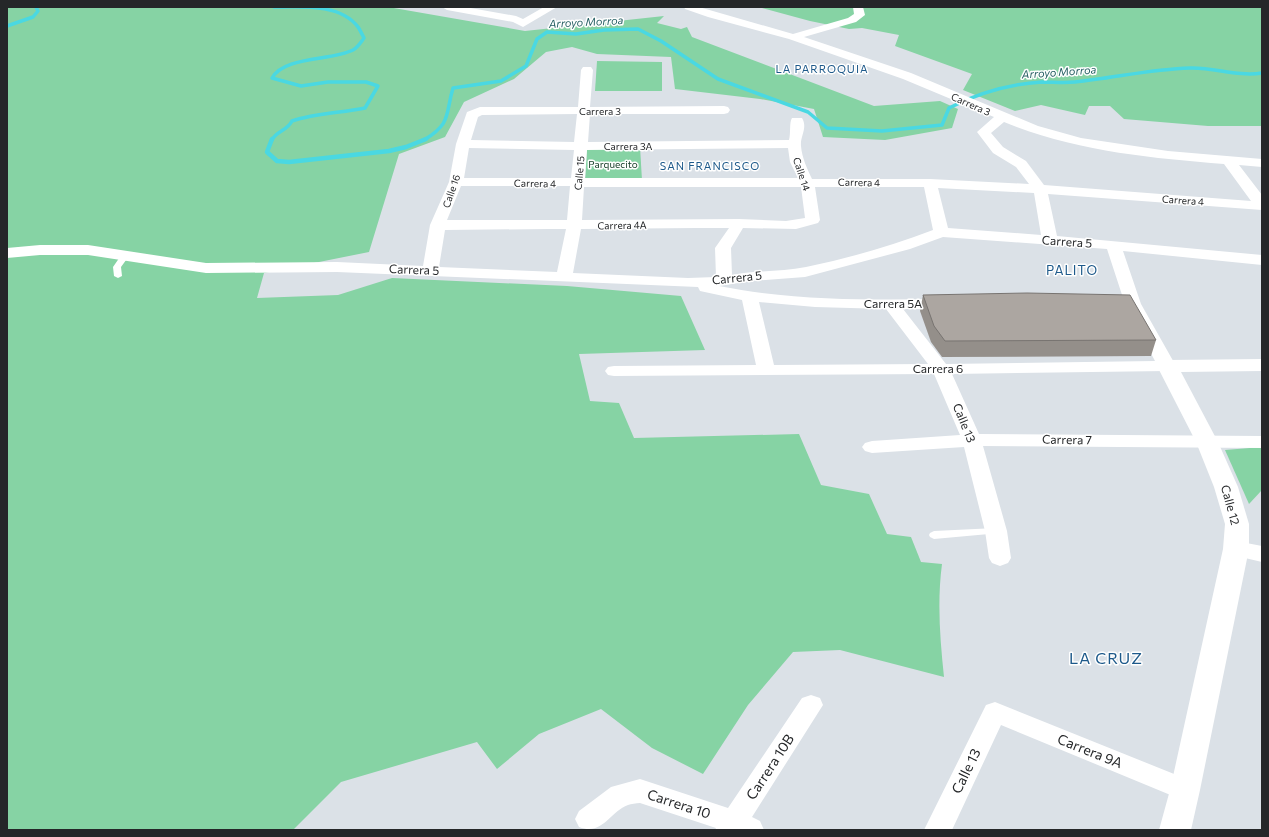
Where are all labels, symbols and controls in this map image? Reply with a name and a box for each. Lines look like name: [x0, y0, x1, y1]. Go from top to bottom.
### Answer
water label: Arroyo Morroa: [547, 13, 624, 30]
district label: LA PARROQUIA: [775, 62, 869, 75]
water label: Arroyo Morroa: [1020, 62, 1097, 81]
street label: Carrera 3: [949, 90, 993, 118]
street label: Carrera 3: [579, 105, 621, 117]
street label: Carrera 3A: [604, 140, 652, 152]
street label: Calle 15: [572, 155, 586, 191]
street label: Calle 14: [791, 156, 813, 192]
park label: Parquecito: [588, 158, 638, 170]
district label: SAN FRANCISCO: [660, 159, 760, 172]
street label: Calle 16: [440, 173, 462, 209]
street label: Carrera 4: [838, 176, 880, 188]
street label: Carrera 4: [514, 177, 556, 189]
street label: Carrera 4: [1162, 193, 1204, 207]
street label: Carrera 4A: [597, 219, 647, 231]
street label: Carrera 5: [1041, 232, 1093, 250]
street label: Carrera 5: [389, 261, 440, 277]
district label: PALITO: [1046, 262, 1098, 278]
street label: Carrera 5: [711, 267, 763, 287]
street label: Carrera 5A: [864, 296, 922, 310]
street label: Carrera 6: [913, 361, 963, 375]
street label: Calle 13: [951, 401, 979, 444]
street label: Carrera 7: [1042, 432, 1092, 446]
street label: Calle 12: [1219, 483, 1243, 527]
district label: LA CRUZ: [1069, 648, 1143, 667]
street label: Carrera 9A: [1055, 730, 1125, 771]
street label: Carrera 10B: [742, 731, 797, 803]
street label: Calle 13: [947, 745, 984, 796]
street label: Carrera 10: [645, 785, 713, 822]

